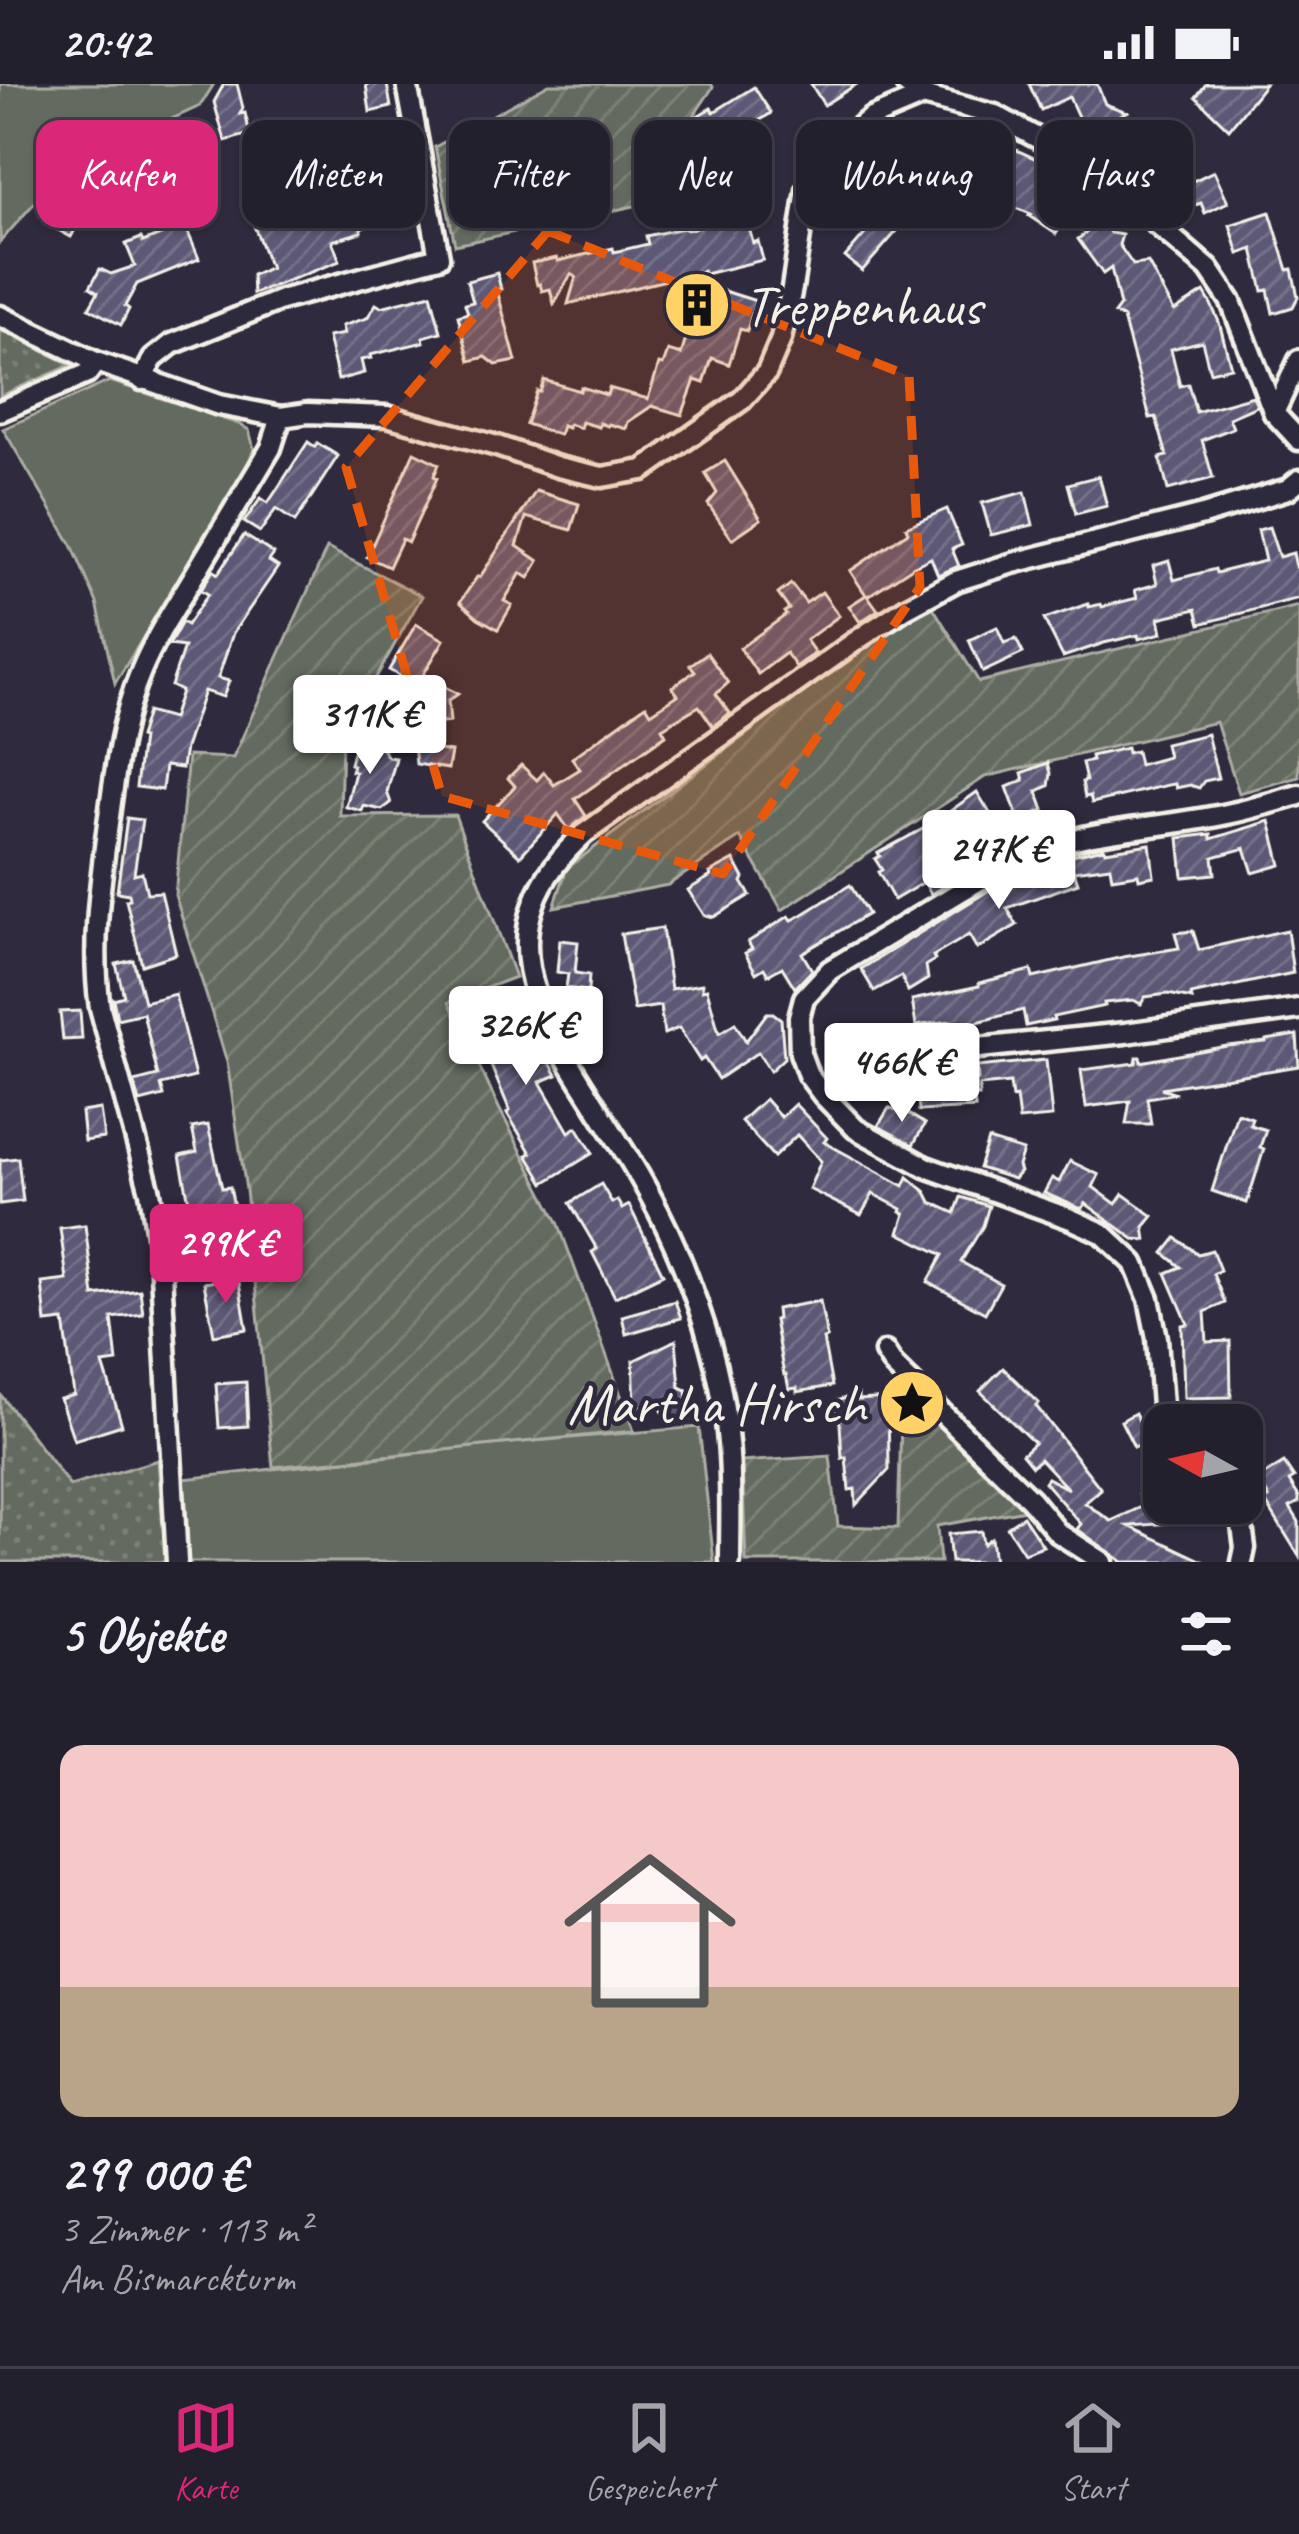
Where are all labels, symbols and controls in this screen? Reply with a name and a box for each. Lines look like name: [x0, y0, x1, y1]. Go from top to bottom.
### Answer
text: 20:42: [60, 14, 150, 71]
chip: Kaufen: [36, 120, 218, 228]
chip: Mieten: [242, 120, 425, 228]
chip: Filter: [449, 120, 610, 228]
chip: Neu: [634, 120, 772, 228]
chip: Wohnung: [796, 120, 1013, 228]
chip: Haus: [1037, 120, 1193, 228]
building icon: Treppenhaus: [662, 270, 732, 340]
place label: Treppenhaus: [744, 270, 986, 342]
pin: 311K €: [272, 675, 468, 777]
text: 311K €: [320, 689, 420, 738]
pin: 247K €: [901, 810, 1097, 912]
text: 247K €: [949, 824, 1049, 873]
pin: 326K €: [428, 986, 624, 1088]
text: 326K €: [476, 1000, 576, 1049]
pin: 466K €: [804, 1023, 1000, 1125]
text: 466K €: [851, 1037, 953, 1086]
pin: 299K €: [128, 1204, 324, 1306]
text: 299K €: [177, 1218, 275, 1267]
place label: Martha Hirsch: [568, 1368, 869, 1440]
place icon: Martha Hirsch: [877, 1368, 947, 1438]
north arrow: [1143, 1404, 1263, 1524]
map controls: [1143, 1404, 1263, 1524]
icon: filters: [1173, 1601, 1239, 1667]
text: 5 Objekte: [60, 1602, 224, 1666]
icon: home: [542, 1823, 758, 2039]
text: 299 000 €: [60, 2141, 244, 2205]
text: 3 Zimmer · 113 m²: [60, 2205, 310, 2254]
text: Am Bismarckturm: [60, 2254, 295, 2303]
tab: Karte: [173, 2395, 239, 2509]
tab: Gespeichert: [585, 2395, 714, 2509]
tab: Start: [1060, 2395, 1126, 2509]

